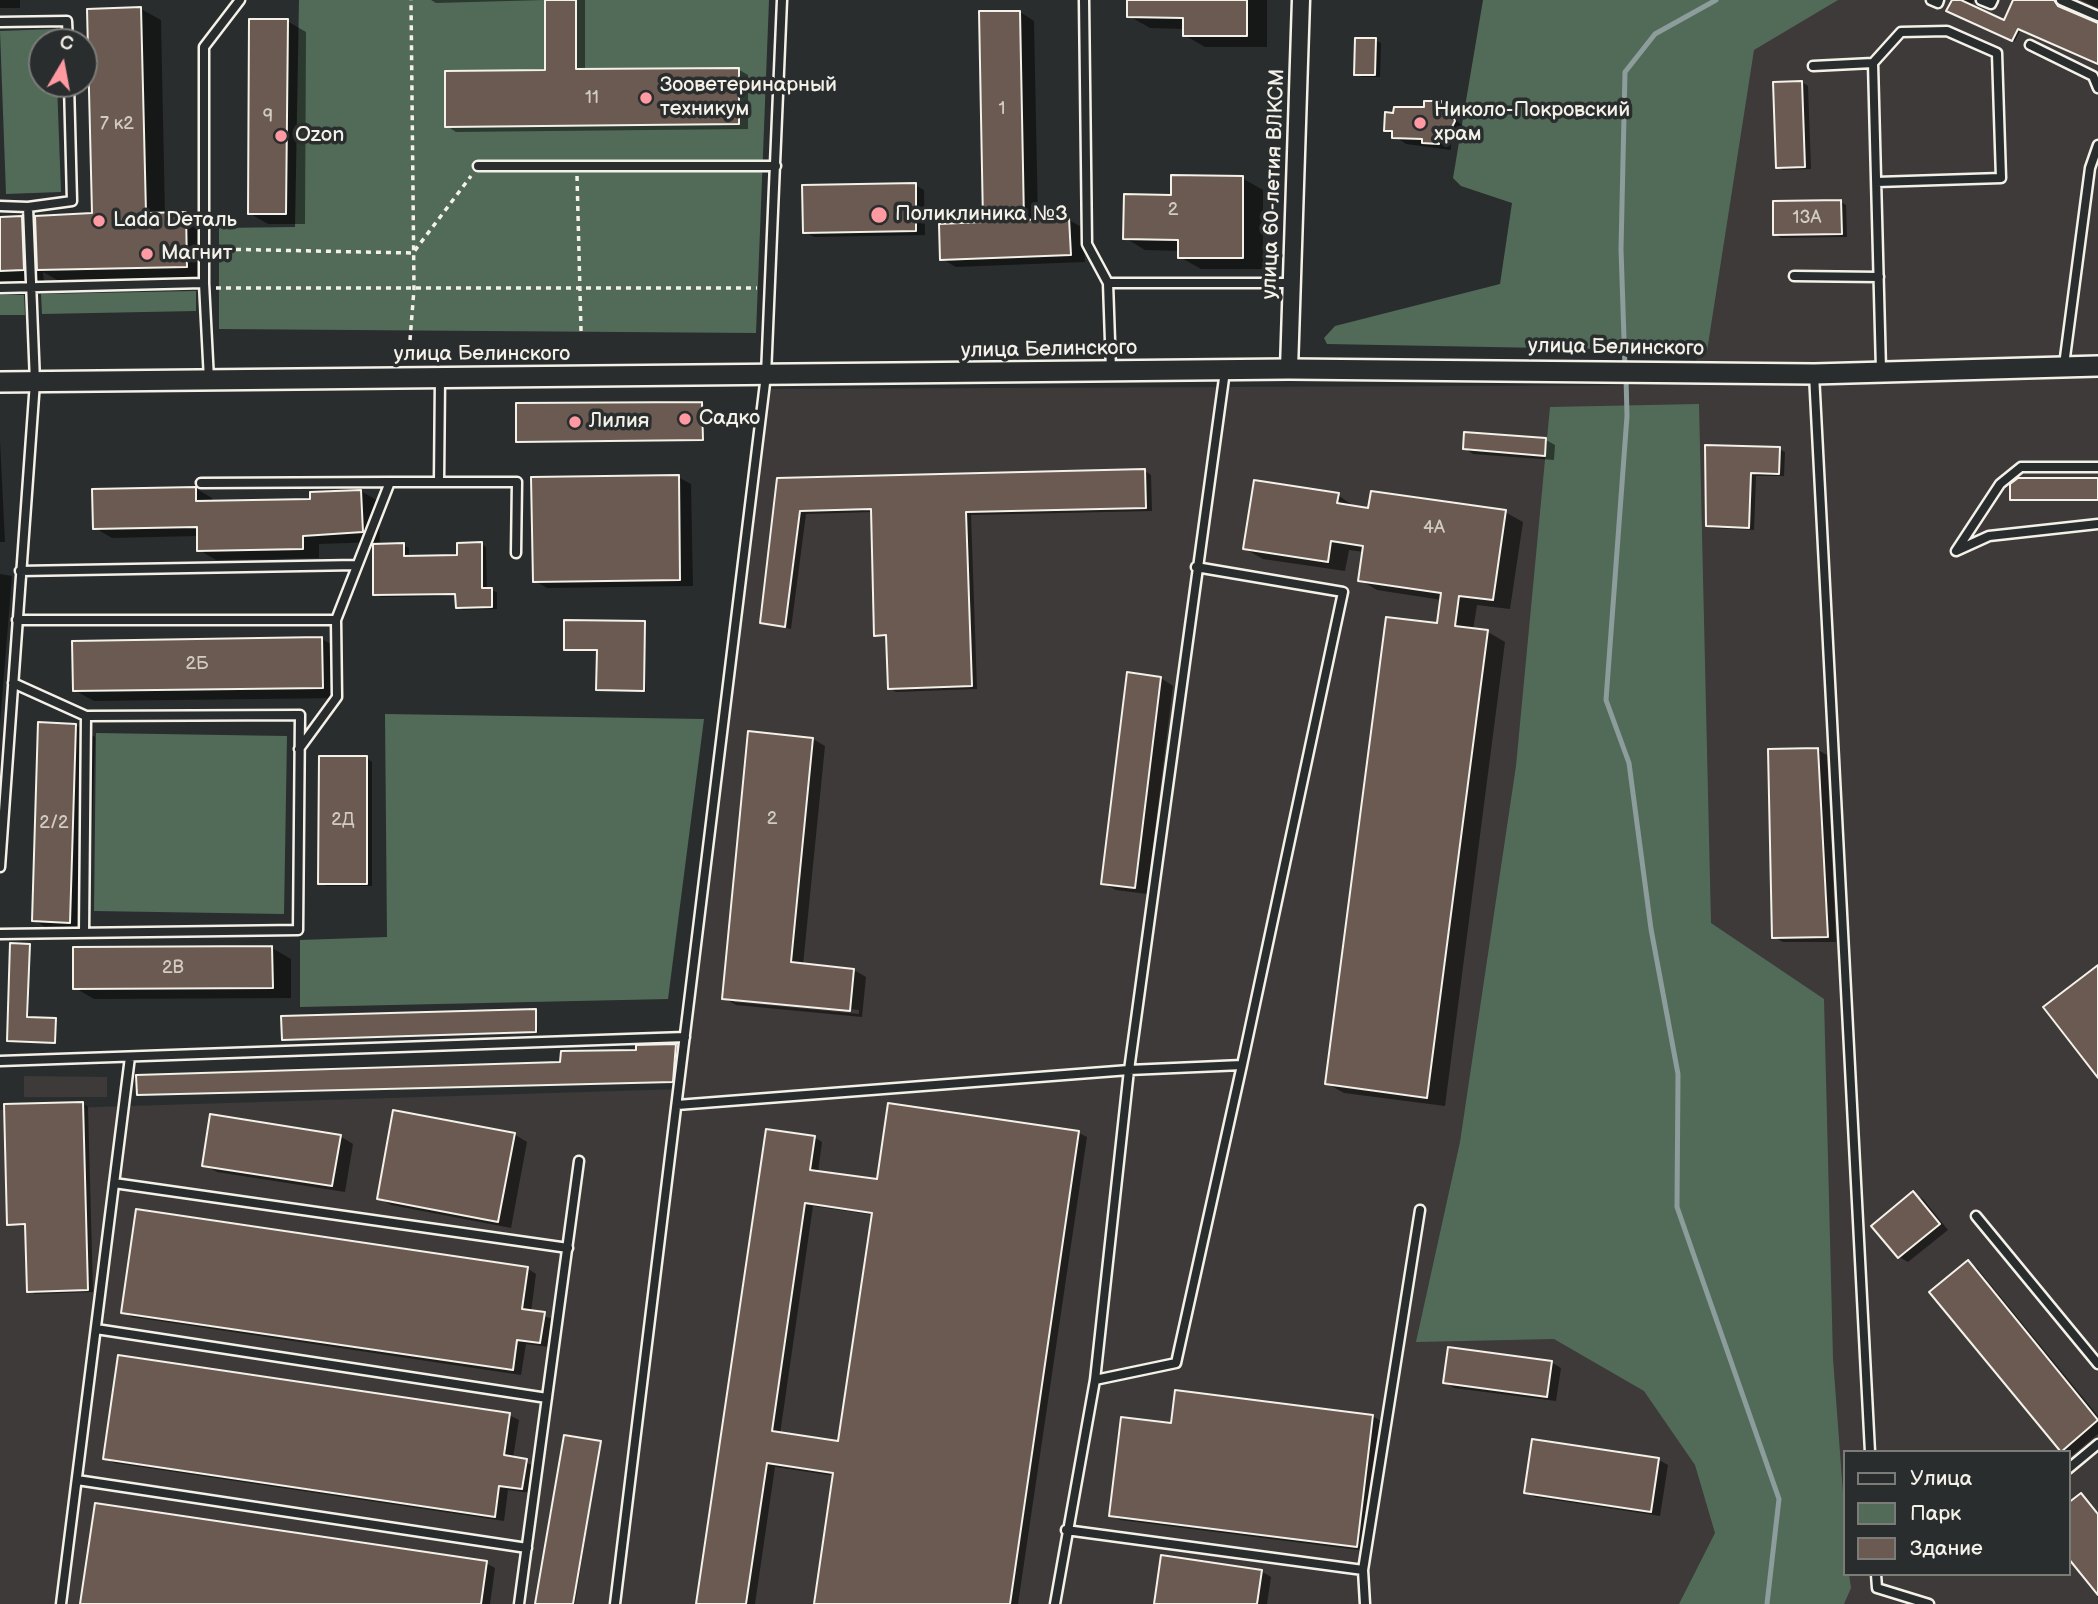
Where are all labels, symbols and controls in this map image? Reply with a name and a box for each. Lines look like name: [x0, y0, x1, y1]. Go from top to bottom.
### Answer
north arrow: [28, 28, 98, 98]
text: С: [58, 31, 75, 56]
street label: улица 60-летия ВЛКСМ: [1257, 68, 1291, 300]
place label: Зооветеринарный техникум: [660, 73, 837, 123]
house number: 11: [585, 87, 599, 109]
marker: Зооветеринарный техникум: [638, 90, 654, 106]
house number: 1: [999, 98, 1005, 120]
place label: Николо-Покровский храм: [1434, 98, 1630, 148]
house number: 9: [263, 106, 273, 128]
house number: 7 к2: [100, 113, 134, 135]
marker: Николо-Покровский храм: [1412, 115, 1428, 131]
place label: Ozon: [295, 123, 344, 149]
marker: Ozon: [273, 128, 289, 144]
house number: 2: [1168, 199, 1178, 221]
place label: Поликлиника №3: [895, 202, 1068, 228]
marker: Поликлиника №3: [869, 205, 889, 225]
house number: 13А: [1793, 207, 1821, 229]
place label: Lada Dеталь: [113, 208, 237, 234]
marker: Lada Dеталь: [91, 213, 107, 229]
place label: Магнит: [161, 241, 233, 267]
marker: Магнит: [139, 246, 155, 262]
street label: улица Белинского: [1528, 334, 1704, 362]
street label: улица Белинского: [961, 336, 1137, 364]
street label: улица Белинского: [394, 342, 570, 368]
place label: Садко: [699, 406, 760, 432]
place label: Лилия: [589, 409, 649, 435]
marker: Садко: [677, 411, 693, 427]
marker: Лилия: [567, 414, 583, 430]
house number: 4А: [1423, 517, 1445, 539]
house number: 2Б: [185, 653, 209, 675]
house number: 2: [767, 808, 777, 830]
house number: 2Д: [331, 809, 355, 831]
house number: 2/2: [39, 812, 69, 834]
house number: 2В: [162, 957, 184, 979]
legend: [1842, 1450, 2070, 1576]
text: Улица: [1910, 1466, 1972, 1491]
text: Парк: [1910, 1501, 1961, 1526]
text: Здание: [1910, 1536, 1983, 1561]

